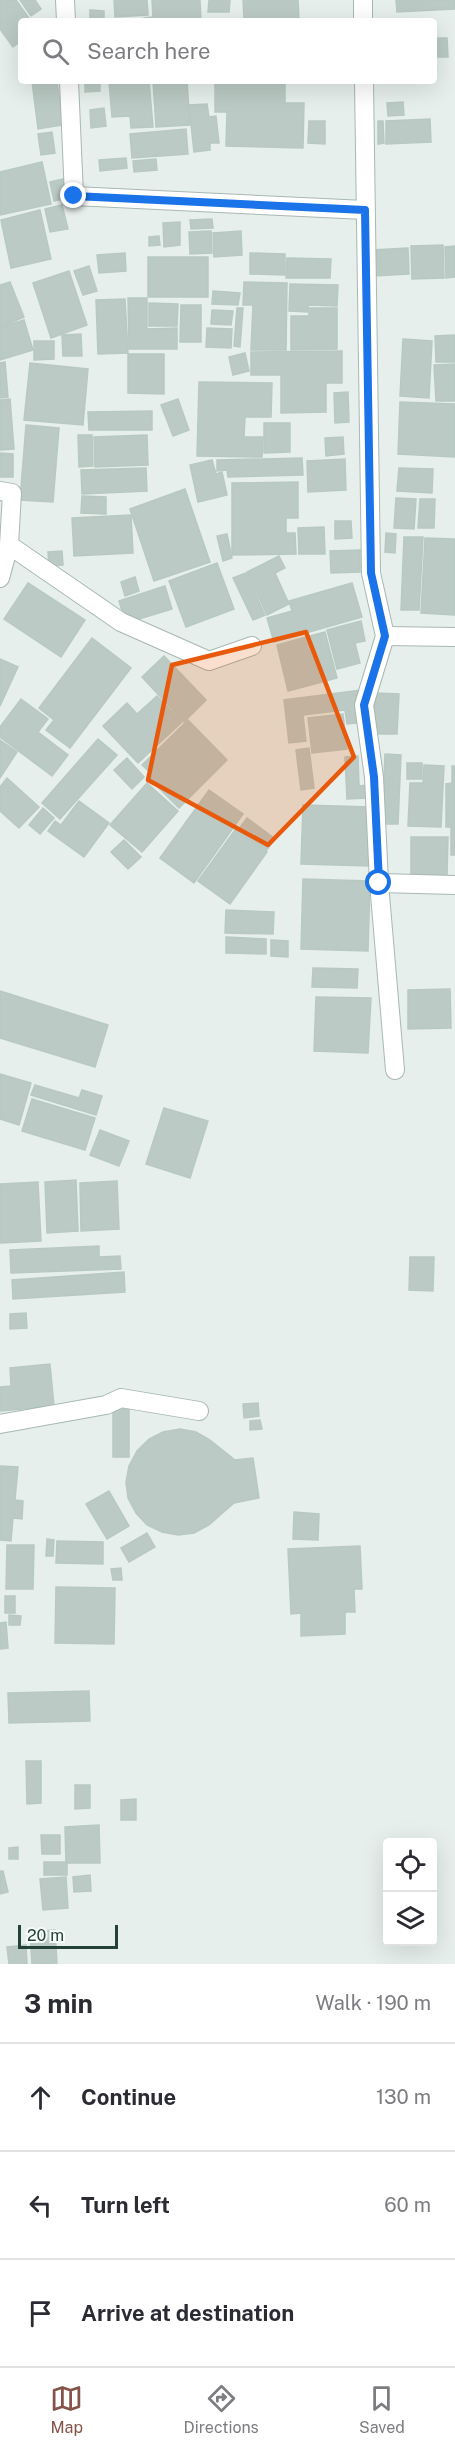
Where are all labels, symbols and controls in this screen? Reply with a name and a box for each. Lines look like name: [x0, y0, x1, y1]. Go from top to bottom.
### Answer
search box: [18, 18, 437, 84]
icon: search: [39, 35, 72, 68]
text: Search here: [87, 38, 211, 64]
route end: [60, 182, 86, 208]
route start: [365, 869, 391, 895]
map controls: [383, 1838, 437, 1946]
button: locate: [383, 1838, 437, 1892]
button: layers: [383, 1892, 437, 1946]
scale bar: [18, 1922, 118, 1950]
text: 20 m: [27, 1926, 64, 1945]
text: 3 min: [24, 1988, 93, 2019]
text: Walk · 190 m: [315, 1991, 431, 2015]
icon: ahead: [24, 2081, 57, 2114]
text: Continue: [81, 2084, 176, 2110]
text: 130 m: [376, 2085, 431, 2109]
icon: left: [24, 2189, 57, 2222]
text: Turn left: [81, 2192, 170, 2218]
text: 60 m: [384, 2193, 431, 2217]
icon: arrive: [24, 2297, 57, 2330]
text: Arrive at destination: [81, 2300, 294, 2326]
tab: Map: [50, 2382, 83, 2437]
tab: Directions: [184, 2382, 259, 2437]
tab: Saved: [359, 2382, 405, 2437]

